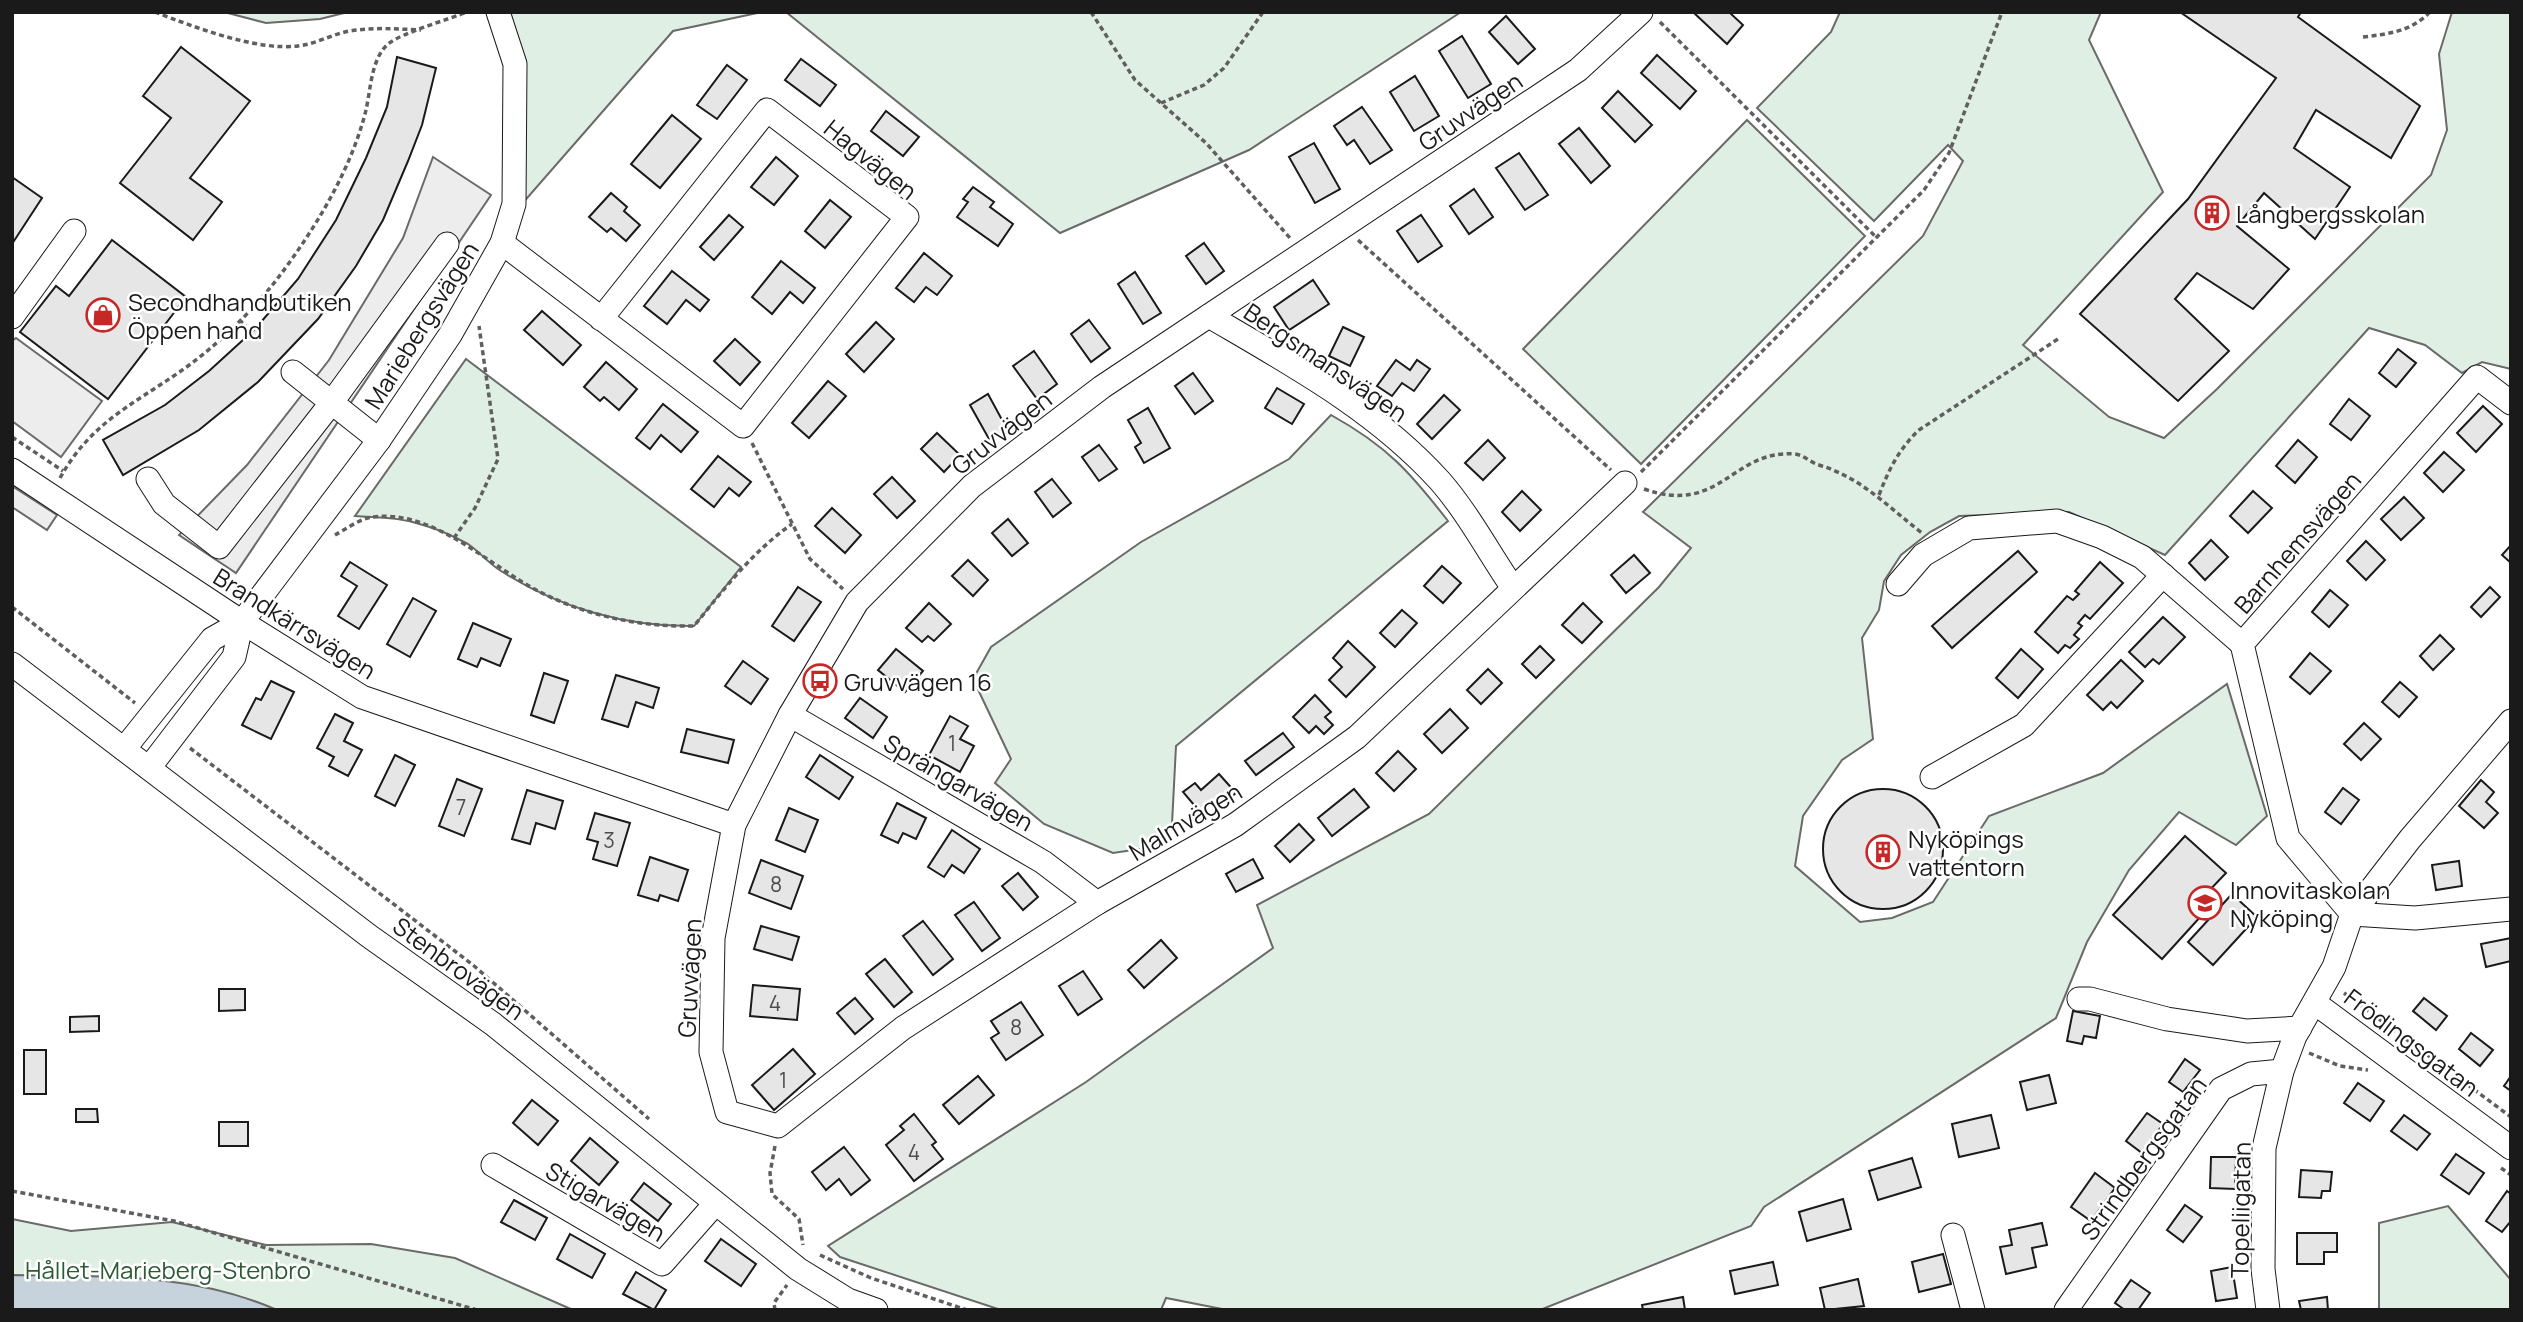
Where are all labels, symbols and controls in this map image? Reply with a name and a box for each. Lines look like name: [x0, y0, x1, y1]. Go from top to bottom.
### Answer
street label: Gruvvägen: [1411, 64, 1529, 158]
street label: Hagvägen: [818, 111, 924, 207]
building icon: Långbergsskolan: [2193, 194, 2231, 232]
place label: Långbergsskolan: [2236, 197, 2425, 230]
street label: Mariebergsvägen: [356, 235, 486, 415]
place label: Secondhandbutiken Öppen hand: [128, 285, 352, 346]
street label: Bergsmansvägen: [1238, 295, 1414, 429]
shop icon: Secondhandbutiken Öppen hand: [84, 296, 122, 334]
street label: Gruvvägen: [944, 382, 1058, 482]
street label: Barnhemsvägen: [2226, 464, 2368, 620]
street label: Brandkärrsvägen: [208, 560, 382, 686]
bus stop icon: Gruvvägen 16: [801, 662, 839, 700]
place label: Gruvvägen 16: [844, 665, 992, 698]
street label: Sprängarvägen: [878, 726, 1040, 838]
house number: 1: [948, 729, 956, 757]
street label: Malmvägen: [1122, 774, 1248, 868]
house number: 7: [456, 793, 466, 821]
place label: Nyköpings vattentorn: [1908, 822, 2025, 883]
house number: 3: [603, 826, 615, 854]
building icon: Nyköpings vattentorn: [1864, 833, 1902, 871]
house number: 8: [770, 870, 782, 898]
place label: Innovitaskolan Nyköping: [2230, 873, 2390, 934]
school or university icon: Innovitaskolan Nyköping: [2186, 884, 2224, 922]
street label: Stenbrovägen: [387, 909, 531, 1027]
street label: Gruvvägen: [669, 918, 709, 1038]
street label: Frödingsgatan: [2338, 981, 2486, 1103]
house number: 4: [769, 989, 781, 1017]
house number: 8: [1010, 1013, 1022, 1041]
house number: 1: [779, 1066, 787, 1094]
street label: Strindbergsgatan: [2072, 1069, 2214, 1247]
house number: 4: [908, 1138, 920, 1166]
street label: Topeliigatan: [2222, 1142, 2258, 1278]
street label: Stigarvägen: [540, 1153, 672, 1249]
park label: Hållet-Marieberg-Stenbro: [25, 1253, 311, 1286]

